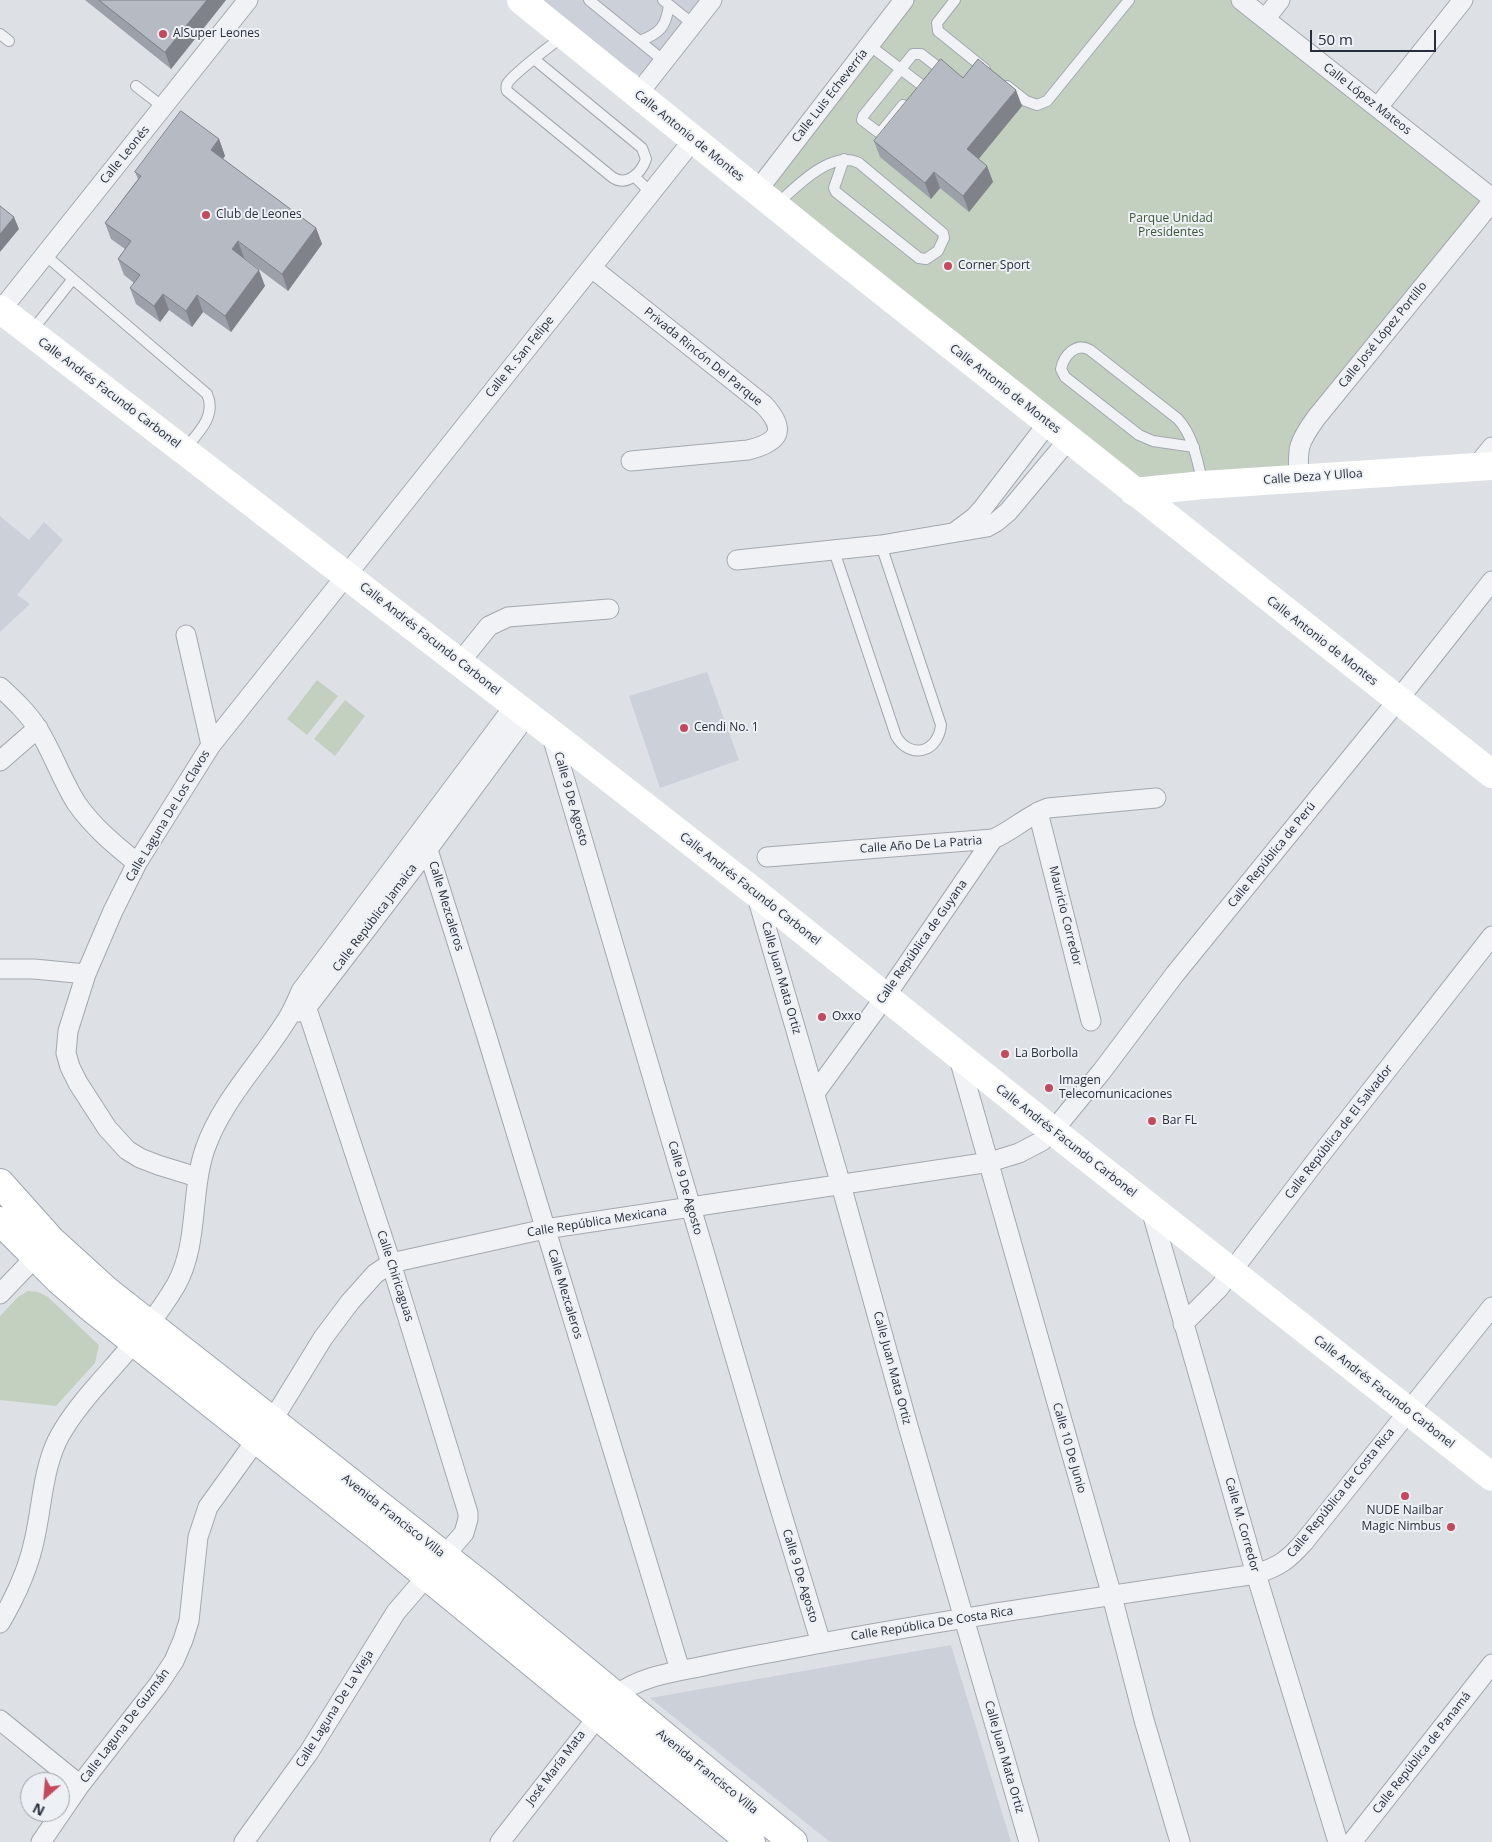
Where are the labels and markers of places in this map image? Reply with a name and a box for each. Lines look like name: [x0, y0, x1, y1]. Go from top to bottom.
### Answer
place label: AlSuper Leones: [173, 27, 260, 41]
marker: AlSuper Leones: [157, 28, 169, 40]
place label: Club de Leones: [216, 208, 302, 222]
marker: Club de Leones: [200, 209, 212, 221]
place label: Corner Sport: [958, 259, 1030, 273]
marker: Corner Sport: [942, 260, 954, 272]
place label: Cendi No. 1: [694, 721, 759, 735]
marker: Cendi No. 1: [678, 722, 690, 734]
place label: Oxxo: [832, 1010, 861, 1024]
marker: Oxxo: [816, 1011, 828, 1023]
place label: La Borbolla: [1015, 1047, 1078, 1061]
marker: La Borbolla: [999, 1048, 1011, 1060]
place label: Imagen Telecomunicaciones: [1059, 1074, 1172, 1102]
marker: Imagen Telecomunicaciones: [1043, 1082, 1055, 1094]
place label: Bar FL: [1162, 1114, 1197, 1128]
marker: Bar FL: [1146, 1115, 1158, 1127]
marker: NUDE Nailbar: [1399, 1490, 1411, 1502]
place label: NUDE Nailbar: [1367, 1504, 1443, 1518]
place label: Magic Nimbus: [1362, 1520, 1441, 1534]
marker: Magic Nimbus: [1445, 1521, 1457, 1533]

